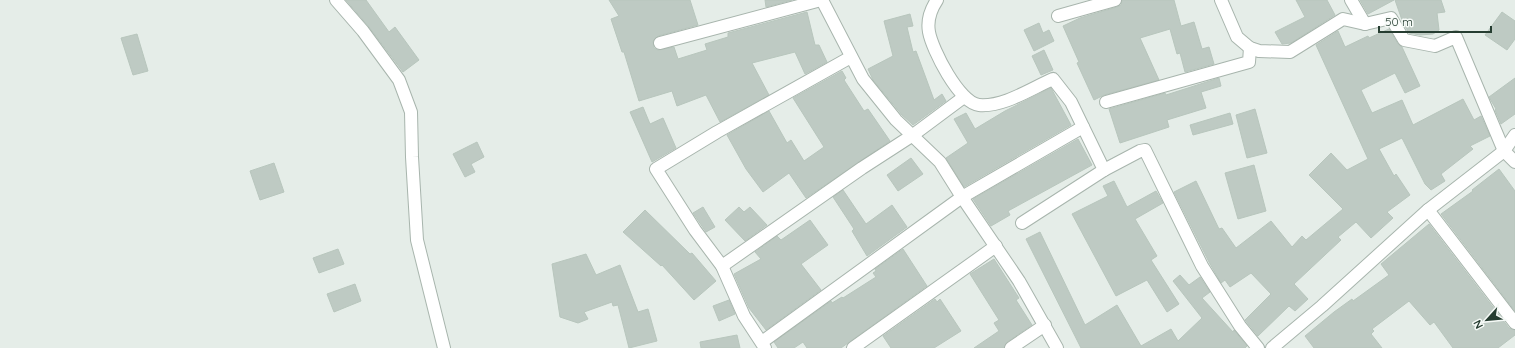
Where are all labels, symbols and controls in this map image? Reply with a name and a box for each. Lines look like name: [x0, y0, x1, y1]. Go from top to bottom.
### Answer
scale bar: [1379, 8, 1491, 34]
text: 50 m: [1385, 14, 1413, 29]
north arrow: [1467, 300, 1507, 340]
text: N: [1470, 318, 1486, 331]

